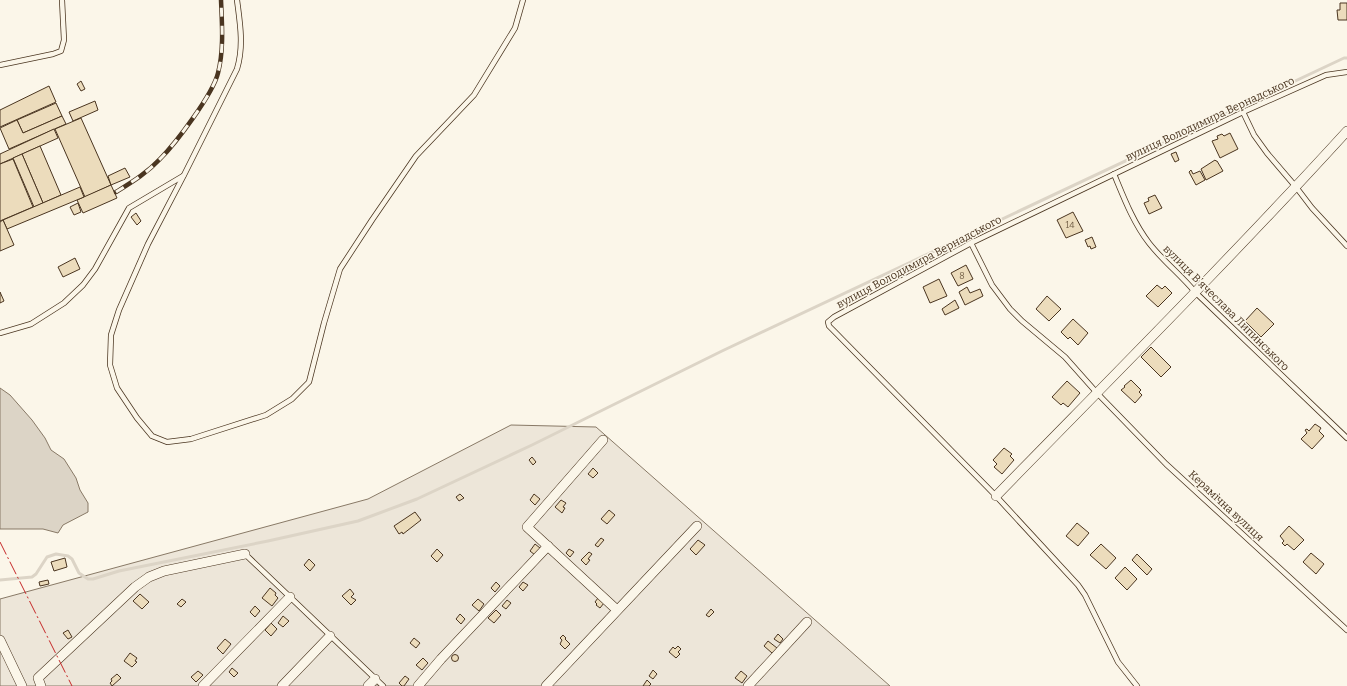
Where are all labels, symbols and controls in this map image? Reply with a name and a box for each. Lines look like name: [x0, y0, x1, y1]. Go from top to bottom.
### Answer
street label: вулиця Володимира Вернадського: [1123, 74, 1297, 164]
street label: вулиця Володимира Вернадського: [834, 213, 1004, 311]
house number: 14: [1066, 220, 1075, 230]
street label: вулиця Вʼячеслава Липинського: [1160, 242, 1292, 374]
house number: 8: [959, 271, 965, 281]
street label: Керамічна вулиця: [1186, 468, 1266, 544]

